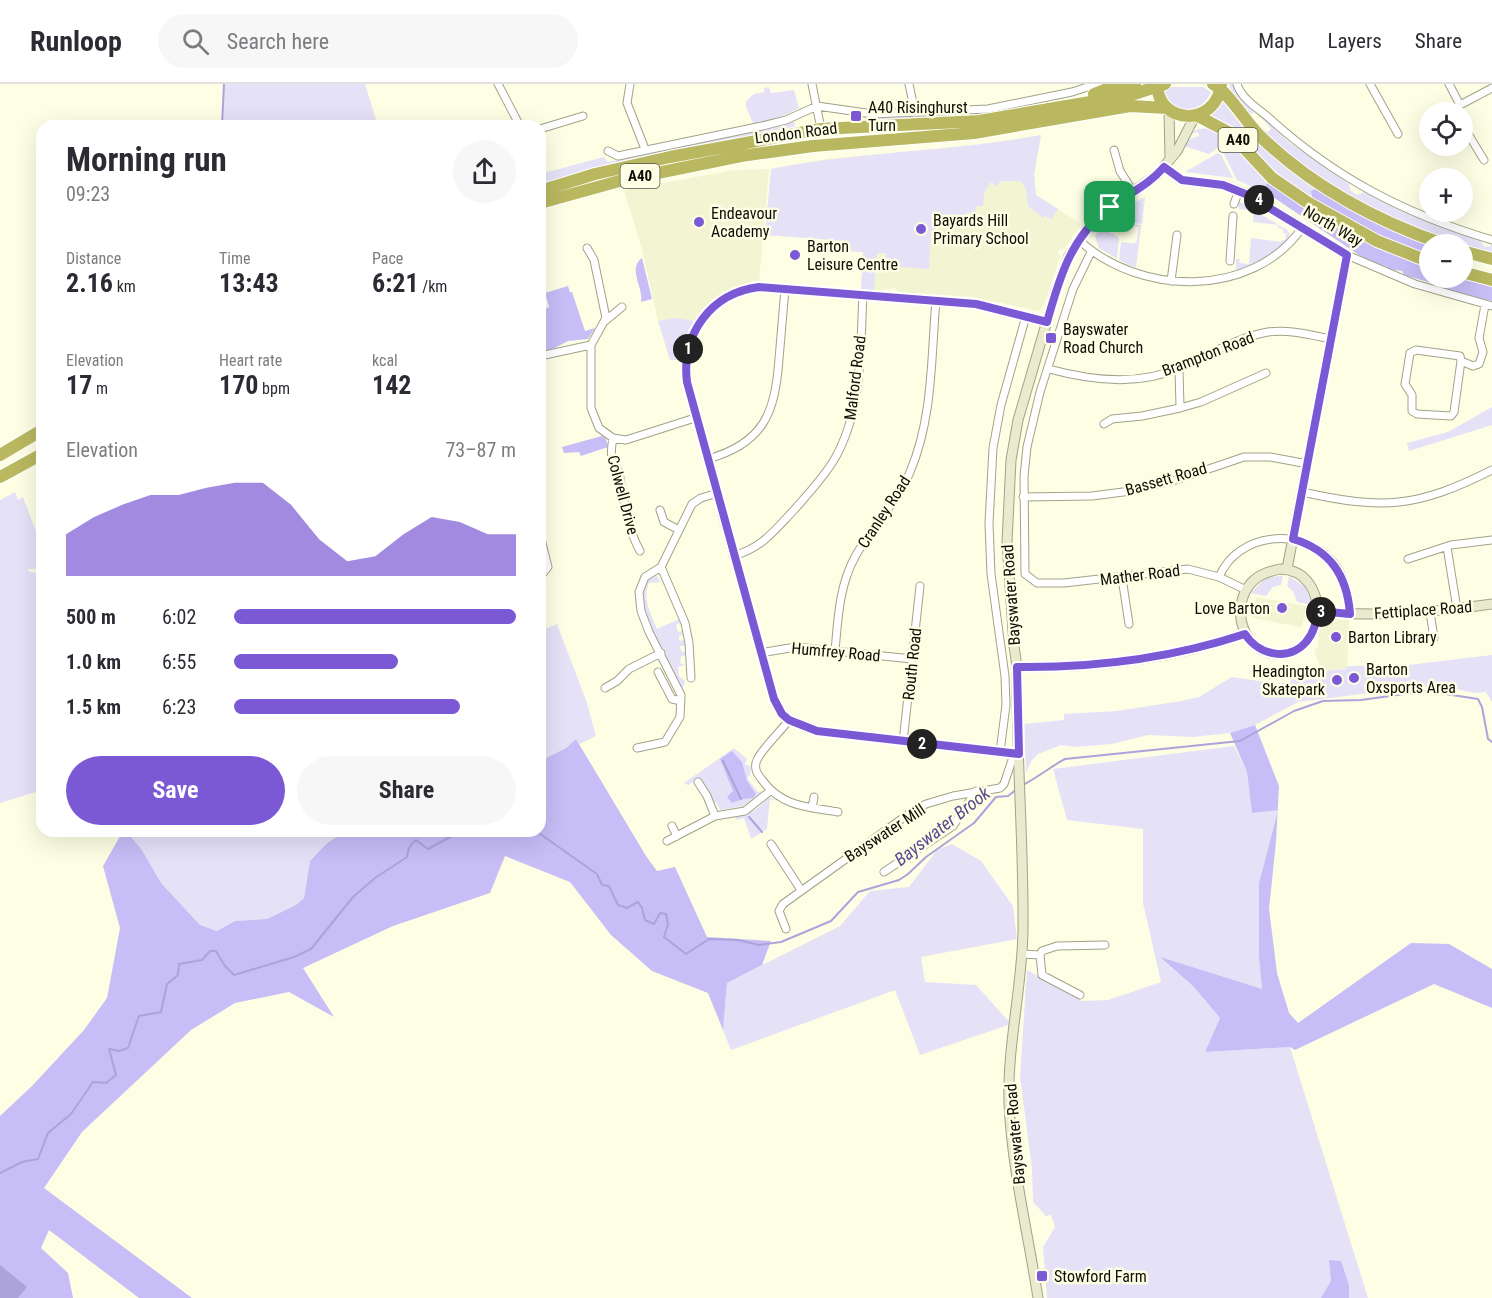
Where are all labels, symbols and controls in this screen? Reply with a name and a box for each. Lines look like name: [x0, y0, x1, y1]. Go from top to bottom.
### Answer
search box: [158, 14, 578, 68]
text: Runloop: [30, 25, 122, 58]
icon: search: [179, 25, 212, 58]
text: Search here: [227, 29, 329, 54]
text: Map: [1258, 29, 1295, 53]
text: Layers: [1328, 29, 1382, 53]
text: Share: [1415, 29, 1462, 53]
place label: A40 Risinghurst Turn: [868, 98, 968, 135]
map controls: [1419, 102, 1473, 288]
button: locate: [1419, 102, 1473, 156]
marker: A40 Risinghurst Turn: [849, 109, 863, 123]
street label: London Road: [754, 119, 838, 147]
road number: A40: [1218, 128, 1258, 152]
text: Morning run: [66, 140, 227, 179]
button: share: [453, 140, 516, 203]
road number: A40: [620, 164, 660, 188]
button: +: [1419, 168, 1473, 222]
pin: [1084, 181, 1135, 232]
text: 09:23: [66, 182, 110, 206]
pin: 4: [1244, 185, 1274, 215]
icon: arrive: [1093, 190, 1126, 223]
text: 4: [1255, 190, 1263, 209]
street label: North Way: [1300, 201, 1366, 251]
place label: Endeavour Academy: [711, 204, 777, 241]
place label: Bayards Hill Primary School: [933, 211, 1029, 248]
marker: Endeavour Academy: [692, 215, 706, 229]
marker: Bayards Hill Primary School: [914, 222, 928, 236]
button: −: [1419, 234, 1473, 288]
place label: Barton Leisure Centre: [807, 237, 898, 274]
marker: Barton Leisure Centre: [788, 248, 802, 262]
text: Distance: [66, 249, 121, 268]
text: Time: [219, 249, 251, 268]
text: Pace: [372, 249, 403, 268]
text: 2.16: [66, 268, 113, 298]
text: 13:43: [219, 268, 279, 298]
text: 6:21: [372, 268, 419, 298]
text: km: [113, 277, 136, 296]
text: /km: [419, 277, 447, 296]
place label: Bayswater Road Church: [1063, 320, 1143, 357]
street label: Brampton Road: [1159, 328, 1257, 380]
marker: Bayswater Road Church: [1044, 331, 1058, 345]
pin: 1: [673, 334, 703, 364]
street label: Malford Road: [840, 335, 870, 421]
text: 1: [684, 339, 692, 358]
text: Elevation: [66, 351, 124, 370]
text: Heart rate: [219, 351, 282, 370]
text: kcal: [372, 351, 398, 370]
text: 17: [66, 370, 92, 400]
text: 170: [219, 370, 258, 400]
text: 142: [372, 370, 411, 400]
text: m: [92, 379, 108, 398]
text: bpm: [258, 379, 290, 398]
text: Elevation: [66, 438, 138, 462]
text: 73–87 m: [445, 438, 516, 462]
street label: Colwell Drive: [603, 453, 643, 537]
street label: Bassett Road: [1123, 458, 1209, 500]
street label: Cranley Road: [854, 472, 914, 552]
street label: Bayswater Road: [998, 544, 1024, 646]
street label: Mather Road: [1099, 561, 1181, 589]
pin: 3: [1306, 597, 1336, 627]
street label: Fettiplace Road: [1373, 597, 1473, 623]
place label: Love Barton: [1195, 599, 1270, 618]
marker: Love Barton: [1275, 601, 1289, 615]
text: 3: [1317, 602, 1325, 621]
text: 500 m: [66, 605, 116, 629]
text: 6:02: [162, 605, 196, 629]
street label: Routh Road: [899, 627, 925, 701]
place label: Barton Library: [1348, 628, 1437, 647]
marker: Barton Library: [1329, 630, 1343, 644]
street label: Humfrey Road: [791, 639, 881, 665]
text: 1.0 km: [66, 650, 121, 674]
text: 6:55: [162, 650, 196, 674]
place label: Barton Oxsports Area: [1366, 660, 1456, 697]
place label: Headington Skatepark: [1252, 662, 1326, 699]
marker: Barton Oxsports Area: [1347, 671, 1361, 685]
marker: Headington Skatepark: [1330, 673, 1344, 687]
text: 1.5 km: [66, 695, 121, 719]
text: 6:23: [162, 695, 196, 719]
pin: 2: [907, 729, 937, 759]
text: 2: [918, 734, 926, 753]
button: Save: [66, 756, 285, 825]
button: Share: [297, 756, 516, 825]
water label: Bayswater Brook: [890, 781, 995, 870]
street label: Bayswater Mill: [841, 800, 929, 866]
street label: Bayswater Road: [1001, 1083, 1029, 1185]
place label: Stowford Farm: [1054, 1267, 1147, 1286]
marker: Stowford Farm: [1035, 1269, 1049, 1283]

